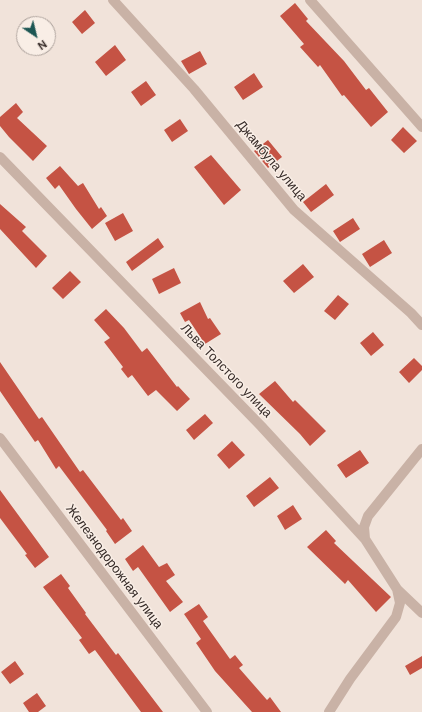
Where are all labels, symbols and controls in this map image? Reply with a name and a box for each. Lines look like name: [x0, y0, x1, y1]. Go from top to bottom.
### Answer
north arrow: [16, 16, 56, 56]
text: N: [35, 37, 50, 53]
street label: Джамбула улица: [233, 117, 309, 205]
street label: Льва Толстого улица: [177, 321, 275, 421]
street label: Железнодорожная улица: [62, 502, 166, 632]

